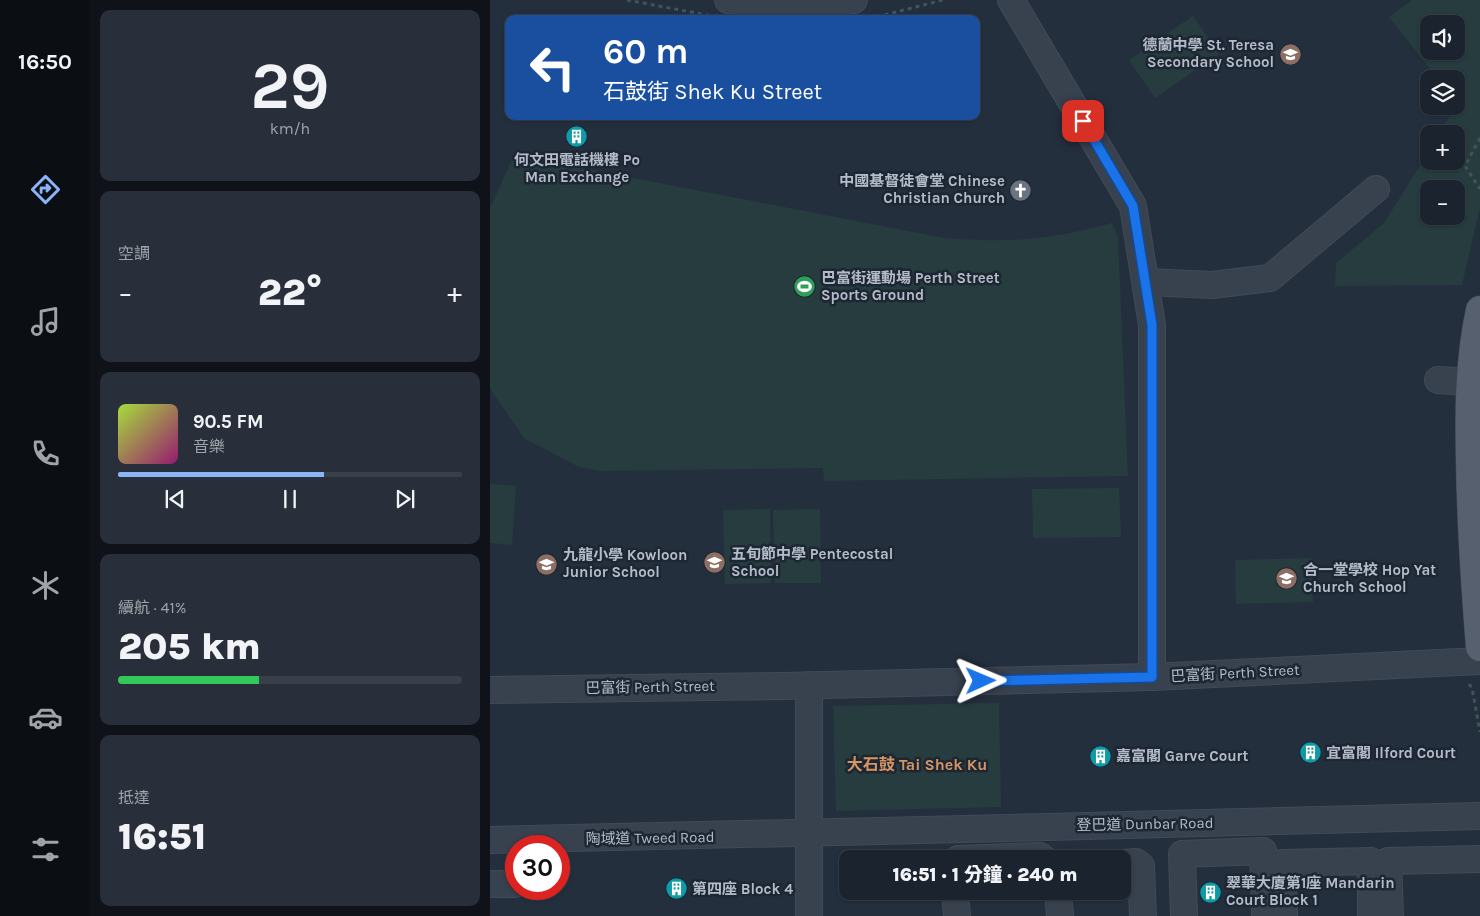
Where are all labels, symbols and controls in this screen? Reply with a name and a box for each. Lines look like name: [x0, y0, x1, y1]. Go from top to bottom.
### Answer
map controls: [1420, 15, 1465, 225]
button: sound: [1420, 15, 1465, 60]
text: 60 m: [603, 31, 688, 72]
icon: left: [520, 35, 585, 100]
place label: 德蘭中學 St. Teresa Secondary School: [1143, 36, 1274, 71]
school or university icon: 德蘭中學 St. Teresa Secondary School: [1278, 42, 1302, 66]
text: 29: [251, 48, 329, 124]
text: 16:50: [18, 49, 72, 75]
button: layers: [1420, 70, 1465, 115]
text: 石鼓街 Shek Ku Street: [603, 79, 822, 105]
pin: [1062, 100, 1104, 142]
icon: arrive: [1069, 107, 1097, 135]
text: km/h: [270, 119, 310, 138]
building icon: 何文田電話機樓 Po Man Exchange: [565, 125, 589, 149]
button: +: [1420, 125, 1465, 170]
place label: 何文田電話機樓 Po Man Exchange: [514, 151, 640, 186]
icon: directions: [28, 172, 63, 207]
place label: 中國基督徒會堂 Chinese Christian Church: [839, 172, 1005, 207]
church icon: 中國基督徒會堂 Chinese Christian Church: [1009, 178, 1033, 202]
button: −: [1420, 180, 1465, 225]
text: 空調: [118, 244, 150, 263]
place label: 巴富街運動場 Perth Street Sports Ground: [821, 269, 1000, 304]
text: 22°: [258, 270, 322, 315]
sports icon: 巴富街運動場 Perth Street Sports Ground: [793, 275, 817, 299]
text: −: [118, 276, 133, 309]
text: +: [447, 276, 462, 309]
icon: music: [28, 304, 63, 339]
text: 90.5 FM: [193, 411, 264, 433]
icon: phone: [28, 436, 63, 471]
text: 音樂: [193, 437, 225, 456]
icon: previous: [161, 485, 189, 513]
icon: pause: [276, 485, 304, 513]
icon: next: [391, 485, 419, 513]
place label: 五旬節中學 Pentecostal School: [731, 545, 893, 580]
place label: 九龍小學 Kowloon Junior School: [563, 546, 687, 581]
school or university icon: 五旬節中學 Pentecostal School: [703, 551, 727, 575]
school or university icon: 九龍小學 Kowloon Junior School: [535, 552, 559, 576]
place label: 合一堂學校 Hop Yat Church School: [1303, 561, 1436, 596]
school or university icon: 合一堂學校 Hop Yat Church School: [1275, 567, 1299, 591]
icon: climate: [28, 568, 63, 603]
text: 續航 · 41%: [118, 598, 186, 617]
text: 205 km: [118, 624, 261, 669]
position arrow: [954, 654, 1006, 706]
street label: 巴富街 Perth Street: [1170, 661, 1300, 685]
street label: 巴富街 Perth Street: [585, 677, 715, 697]
icon: car: [28, 700, 63, 735]
building icon: 宜富閣 Ilford Court: [1298, 741, 1322, 765]
building icon: 嘉富閣 Garve Court: [1088, 744, 1112, 768]
place label: 宜富閣 Ilford Court: [1326, 744, 1456, 762]
place label: 嘉富閣 Garve Court: [1116, 747, 1248, 765]
district label: 大石鼓 Tai Shek Ku: [847, 755, 987, 774]
text: 抵達: [118, 788, 150, 807]
text: 16:51: [118, 814, 206, 859]
street label: 登巴道 Dunbar Road: [1076, 814, 1214, 834]
street label: 陶域道 Tweed Road: [585, 828, 715, 848]
icon: filters: [28, 832, 63, 867]
speed limit sign: 30: [505, 835, 570, 900]
text: 16:51 · 1 分鐘 · 240 m: [893, 864, 1077, 886]
place label: 翠華大廈第1座 Mandarin Court Block 1: [1226, 874, 1395, 909]
building icon: 第四座 Block 4: [664, 877, 688, 901]
place label: 第四座 Block 4: [692, 880, 793, 898]
building icon: 翠華大廈第1座 Mandarin Court Block 1: [1198, 880, 1222, 904]

